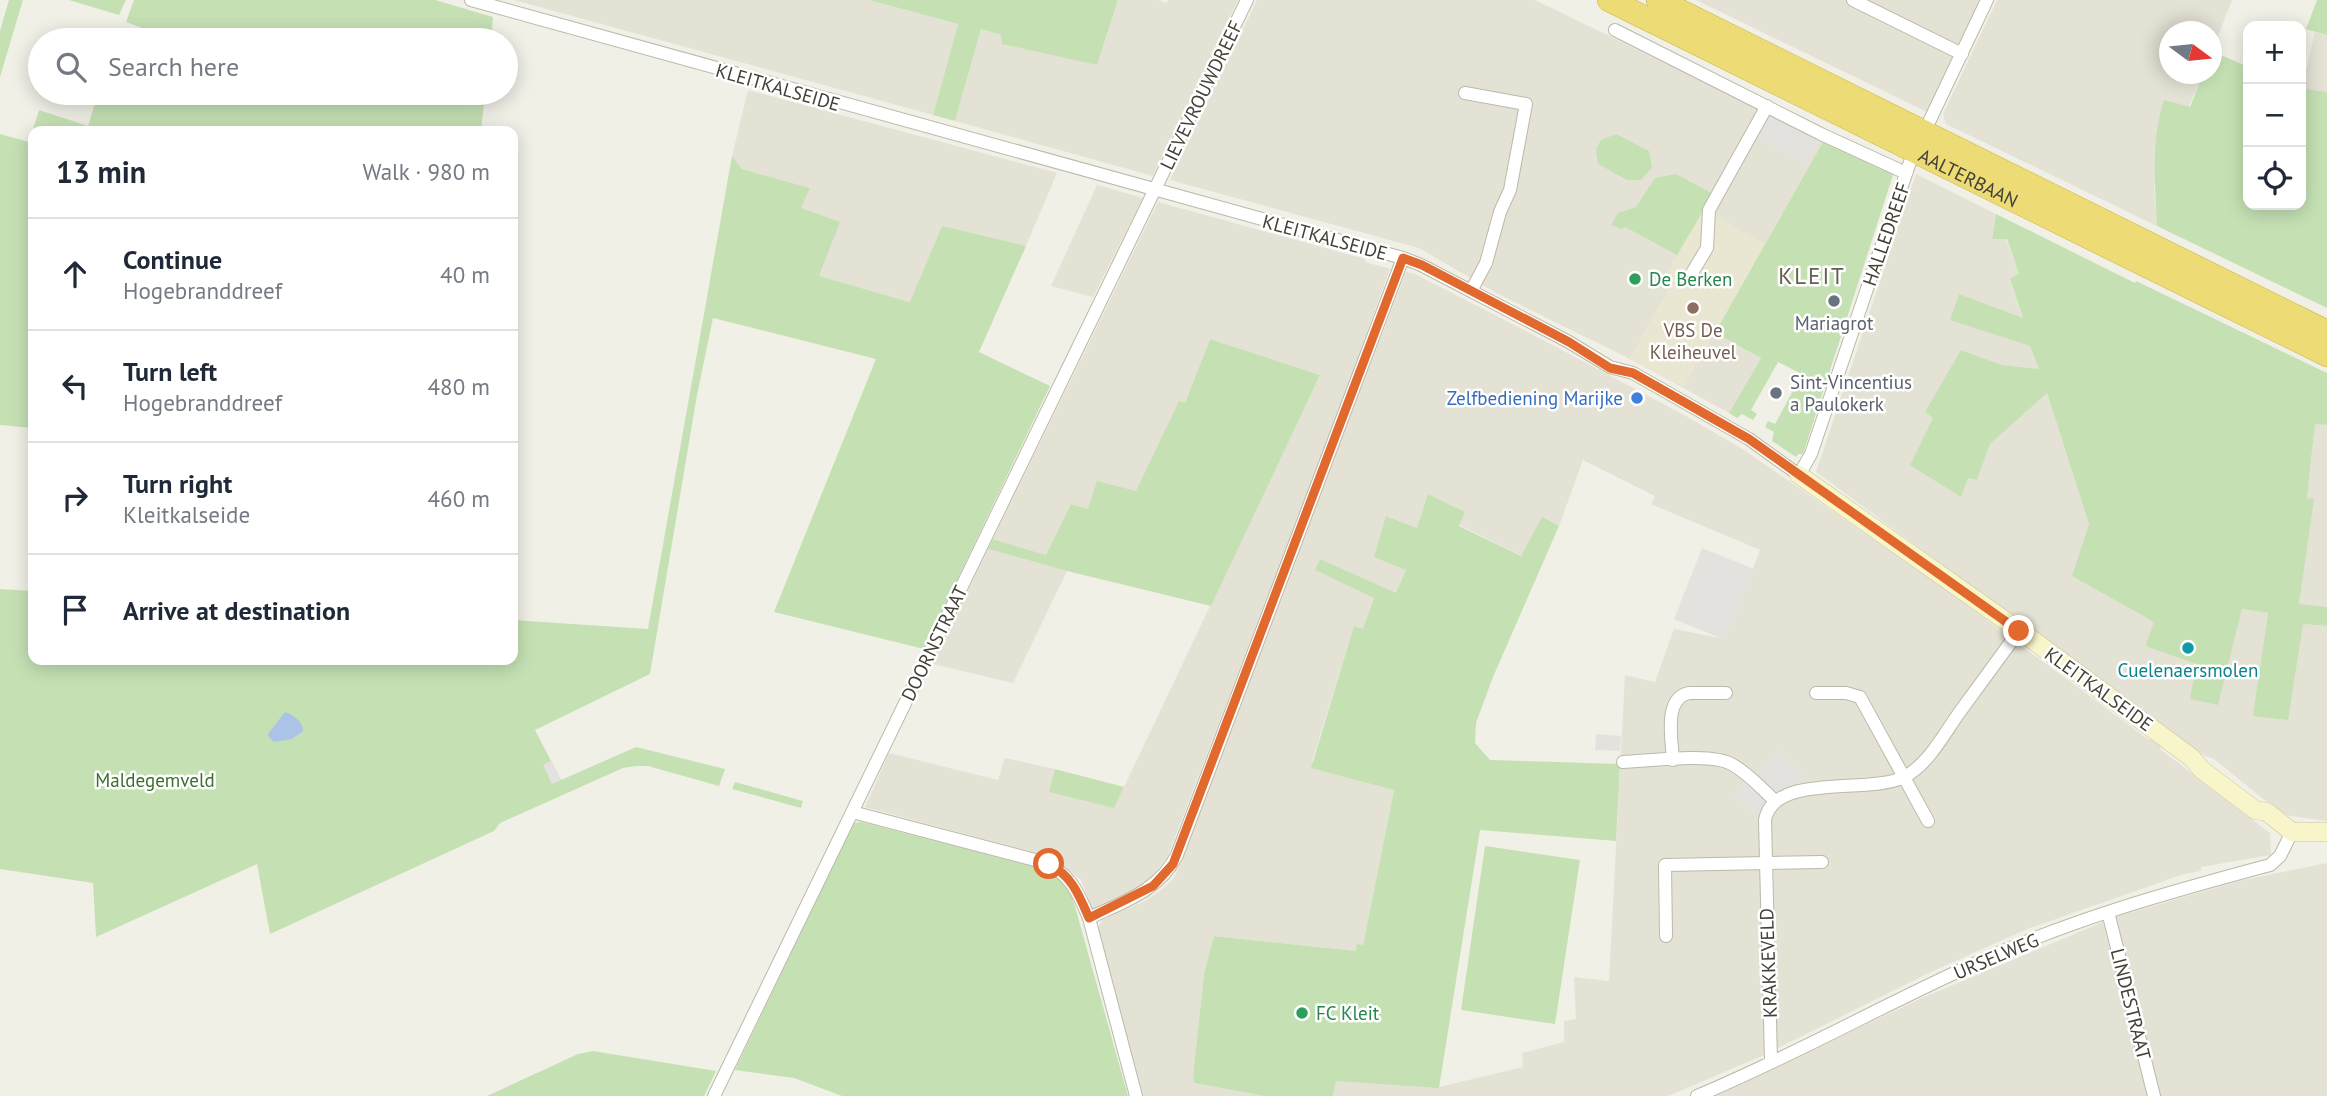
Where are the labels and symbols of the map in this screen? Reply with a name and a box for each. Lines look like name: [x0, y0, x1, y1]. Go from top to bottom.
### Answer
street label: LIEVEVROUWDREEF: [1155, 17, 1247, 173]
north arrow: [2159, 21, 2222, 84]
street label: KLEITKALSEIDE: [713, 58, 843, 116]
street label: AALTERBAAN: [1915, 143, 2022, 212]
street label: HALLEDREEF: [1857, 179, 1915, 289]
street label: KLEITKALSEIDE: [1260, 209, 1390, 265]
district label: KLEIT: [1778, 261, 1846, 290]
place label: De Berken: [1649, 267, 1732, 291]
marker: De Berken: [1627, 271, 1643, 287]
marker: Mariagrot: [1826, 293, 1842, 309]
marker: VBS De Kleiheuvel: [1685, 300, 1701, 316]
place label: Mariagrot: [1795, 311, 1874, 335]
place label: VBS De Kleiheuvel: [1650, 318, 1737, 364]
place label: Sint-Vincentius a Paulokerk: [1790, 370, 1912, 416]
marker: Sint-Vincentius a Paulokerk: [1768, 385, 1784, 401]
place label: Zelfbediening Marijke: [1447, 386, 1623, 410]
marker: Zelfbediening Marijke: [1629, 390, 1645, 406]
street label: DOORNSTRAAT: [896, 581, 972, 705]
route end: [2003, 615, 2034, 646]
marker: Cuelenaersmolen: [2180, 640, 2196, 656]
street label: KLEITKALSEIDE: [2040, 642, 2158, 736]
place label: Cuelenaersmolen: [2118, 658, 2258, 682]
park label: Maldegemveld: [95, 768, 215, 792]
route start: [1033, 848, 1064, 879]
street label: KRAKKEVELD: [1754, 908, 1782, 1018]
street label: URSELWEG: [1950, 927, 2042, 985]
street label: LINDESTRAAT: [2106, 946, 2157, 1063]
place label: FC Kleit: [1316, 1001, 1380, 1025]
marker: FC Kleit: [1294, 1005, 1310, 1021]

